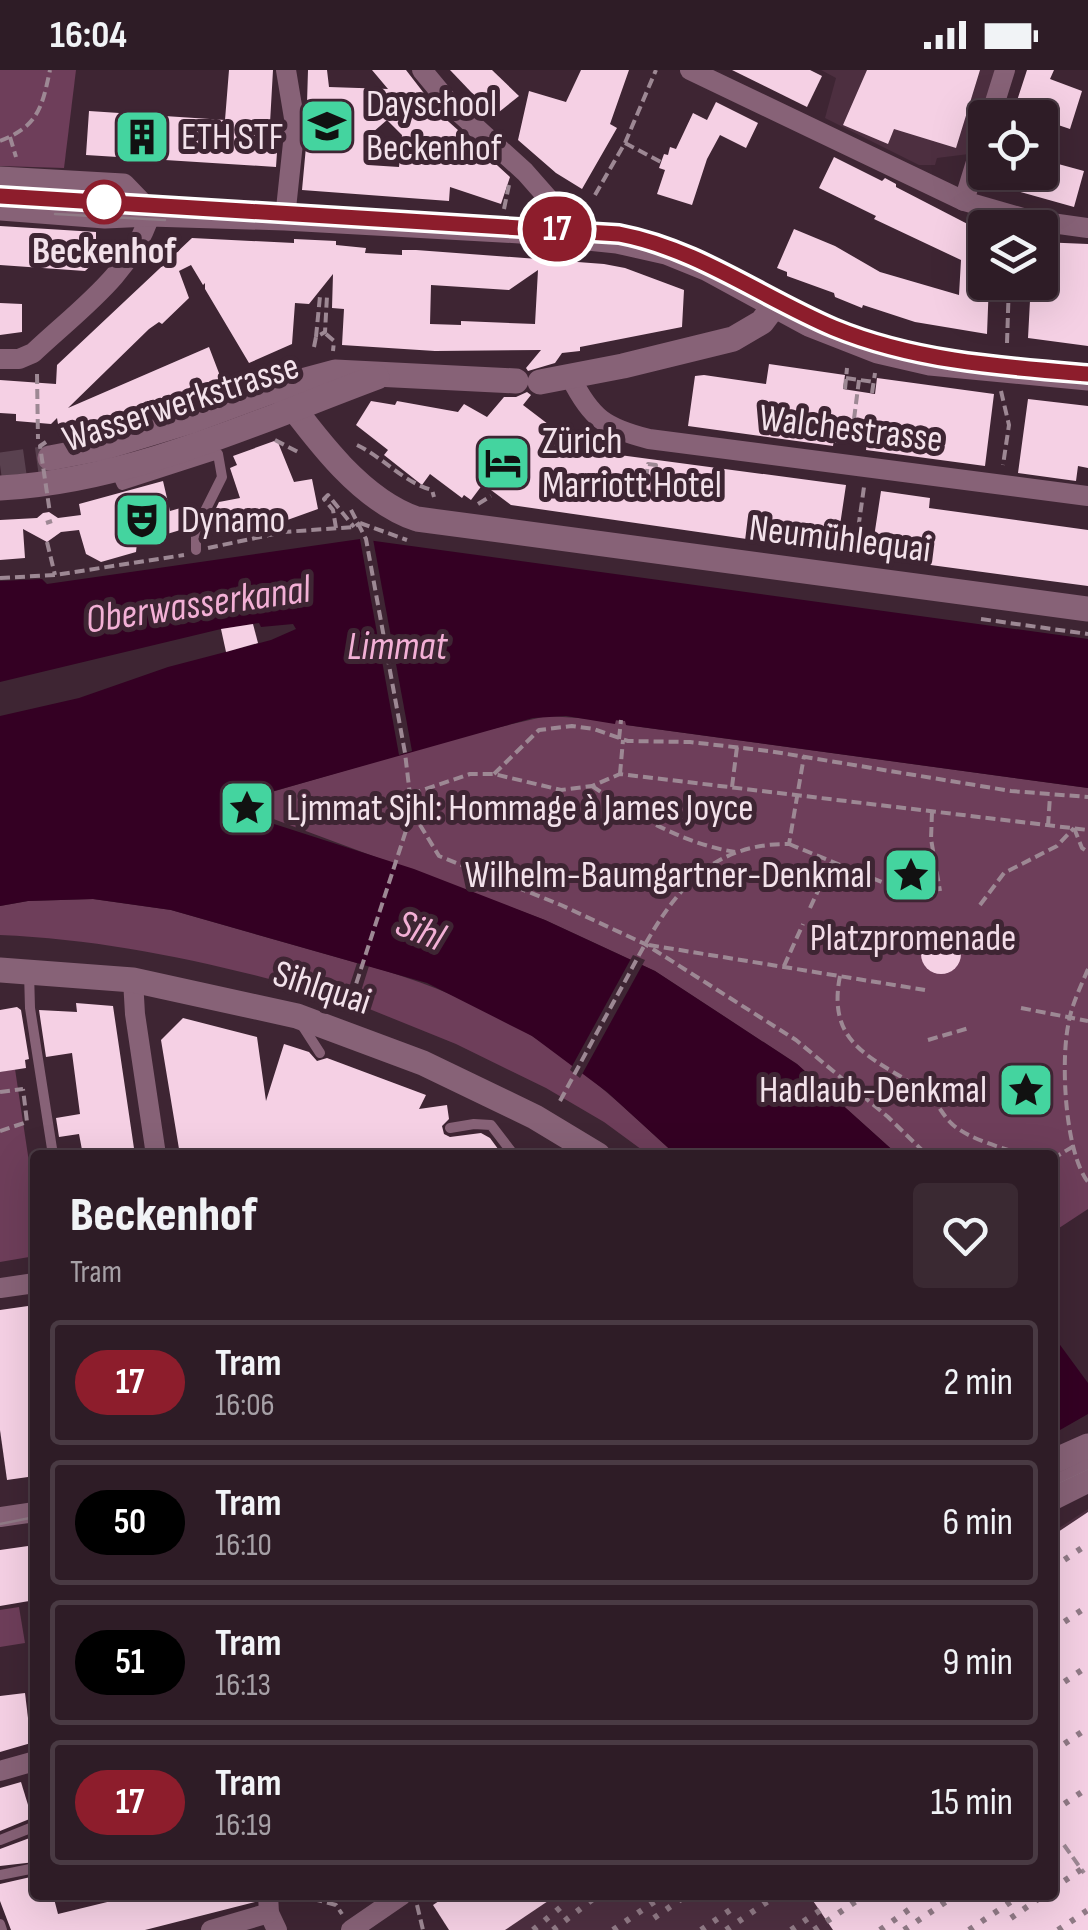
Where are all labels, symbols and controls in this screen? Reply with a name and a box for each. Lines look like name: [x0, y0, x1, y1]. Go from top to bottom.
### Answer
text: 16:04: [50, 13, 127, 58]
place label: Dayschool Beckenhof: [366, 82, 503, 171]
school or university icon: Dayschool Beckenhof: [297, 96, 357, 156]
map controls: [968, 100, 1058, 300]
button: locate: [968, 100, 1058, 190]
building icon: ETH STF: [112, 107, 172, 167]
place label: ETH STF: [181, 115, 284, 160]
marker: Beckenhof: [83, 181, 125, 223]
line badge: 17: [512, 196, 602, 262]
text: 17: [543, 208, 571, 251]
button: layers: [968, 210, 1058, 300]
place label: Beckenhof: [32, 229, 177, 274]
street label: Wasserwerkstrasse: [57, 344, 305, 462]
street label: Walchestrasse: [757, 395, 945, 463]
place label: Zürich Marriott Hotel: [542, 419, 722, 508]
hotel icon: Zürich Marriott Hotel: [473, 433, 533, 493]
theatre icon: Dynamo: [112, 490, 172, 550]
place label: Dynamo: [181, 498, 285, 543]
street label: Neumühlequai: [747, 506, 933, 572]
water label: Oberwasserkanal: [83, 565, 315, 645]
water label: Limmat: [347, 623, 448, 671]
place icon: Ljmmat Sjhl: Hommage à James Joyce: [217, 778, 277, 838]
place label: Ljmmat Sjhl: Hommage à James Joyce: [286, 786, 754, 831]
place icon: Wilhelm-Baumgartner-Denkmal: [881, 845, 941, 905]
place label: Wilhelm-Baumgartner-Denkmal: [465, 853, 872, 898]
water label: Sihl: [389, 900, 453, 963]
park label: Platzpromenade: [810, 916, 1016, 961]
street label: Sihlquai: [267, 951, 377, 1025]
place icon: Hadlaub-Denkmal: [996, 1060, 1056, 1120]
place label: Hadlaub-Denkmal: [759, 1068, 987, 1113]
button: heart: [913, 1183, 1018, 1288]
text: Beckenhof: [70, 1187, 257, 1244]
text: Tram: [70, 1253, 122, 1292]
text: Tram: [215, 1341, 281, 1386]
text: 2 min: [944, 1360, 1013, 1405]
text: 17: [116, 1361, 144, 1404]
text: 16:06: [215, 1386, 275, 1425]
text: Tram: [215, 1481, 281, 1526]
text: 6 min: [943, 1500, 1013, 1545]
text: 50: [114, 1501, 146, 1544]
text: 16:10: [215, 1526, 272, 1565]
text: Tram: [215, 1621, 281, 1666]
text: 9 min: [942, 1640, 1013, 1685]
text: 51: [115, 1641, 145, 1684]
text: 16:13: [215, 1666, 271, 1705]
text: Tram: [215, 1761, 281, 1806]
text: 15 min: [931, 1780, 1013, 1825]
text: 17: [116, 1781, 144, 1824]
text: 16:19: [215, 1806, 272, 1845]

